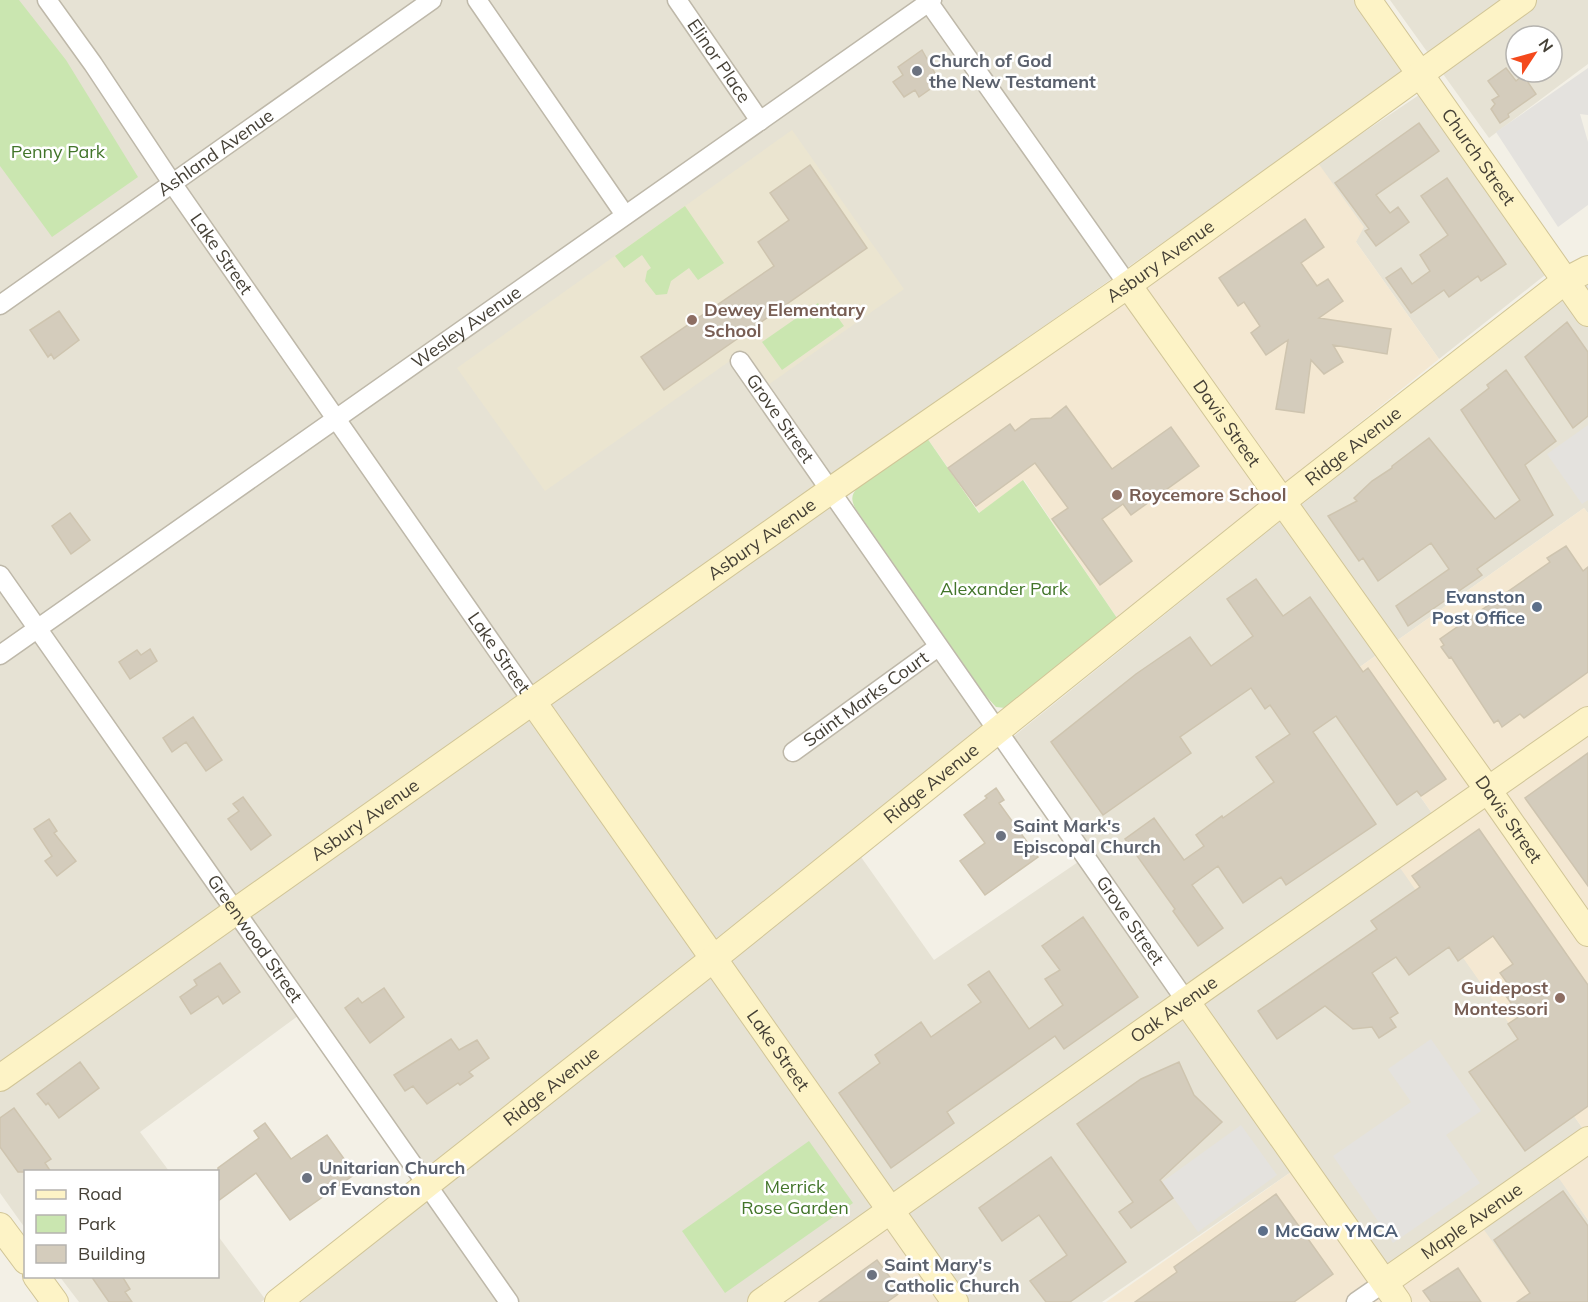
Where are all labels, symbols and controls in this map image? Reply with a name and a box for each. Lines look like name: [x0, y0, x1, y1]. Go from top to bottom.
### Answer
street label: Elinor Place: [682, 14, 756, 107]
north arrow: [1504, 24, 1564, 84]
text: N: [1534, 34, 1558, 56]
place label: Church of God the New Testament: [929, 49, 1096, 93]
marker: Church of God the New Testament: [910, 64, 924, 78]
street label: Ashland Avenue: [153, 104, 278, 201]
street label: Church Street: [1437, 104, 1521, 210]
park label: Penny Park: [11, 140, 106, 163]
street label: Lake Street: [185, 208, 258, 299]
street label: Asbury Avenue: [1102, 215, 1219, 307]
street label: Wesley Avenue: [407, 280, 525, 373]
place label: Dewey Elementary School: [704, 298, 865, 342]
marker: Dewey Elementary School: [685, 313, 699, 327]
street label: Grove Street: [741, 369, 819, 467]
street label: Davis Street: [1188, 375, 1266, 471]
street label: Ridge Avenue: [1300, 401, 1405, 491]
place label: Roycemore School: [1129, 483, 1286, 506]
marker: Roycemore School: [1110, 488, 1124, 502]
street label: Asbury Avenue: [703, 493, 820, 585]
park label: Alexander Park: [940, 577, 1069, 600]
place label: Evanston Post Office: [1432, 585, 1525, 629]
marker: Evanston Post Office: [1530, 600, 1544, 614]
street label: Lake Street: [463, 607, 536, 698]
street label: Saint Marks Court: [798, 646, 933, 752]
street label: Ridge Avenue: [879, 738, 983, 828]
street label: Davis Street: [1470, 771, 1547, 867]
street label: Asbury Avenue: [306, 773, 423, 866]
place label: Saint Mark's Episcopal Church: [1013, 814, 1161, 858]
marker: Saint Mark's Episcopal Church: [994, 829, 1008, 843]
street label: Greenwood Street: [202, 870, 308, 1007]
street label: Grove Street: [1091, 871, 1169, 969]
street label: Oak Avenue: [1126, 970, 1222, 1048]
place label: Guidepost Montessori: [1454, 976, 1548, 1020]
marker: Guidepost Montessori: [1553, 991, 1567, 1005]
street label: Lake Street: [742, 1005, 815, 1095]
street label: Ridge Avenue: [498, 1041, 604, 1131]
place label: Unitarian Church of Evanston: [319, 1156, 465, 1200]
legend: [24, 1170, 219, 1278]
marker: Unitarian Church of Evanston: [300, 1171, 314, 1185]
park label: Merrick Rose Garden: [741, 1175, 849, 1219]
street label: Maple Avenue: [1416, 1177, 1527, 1264]
text: Road: [78, 1182, 122, 1205]
text: Park: [78, 1212, 117, 1235]
place label: McGaw YMCA: [1275, 1219, 1399, 1242]
marker: McGaw YMCA: [1256, 1224, 1270, 1238]
text: Building: [78, 1242, 146, 1265]
place label: Saint Mary's Catholic Church: [884, 1253, 1020, 1297]
marker: Saint Mary's Catholic Church: [865, 1268, 879, 1282]

